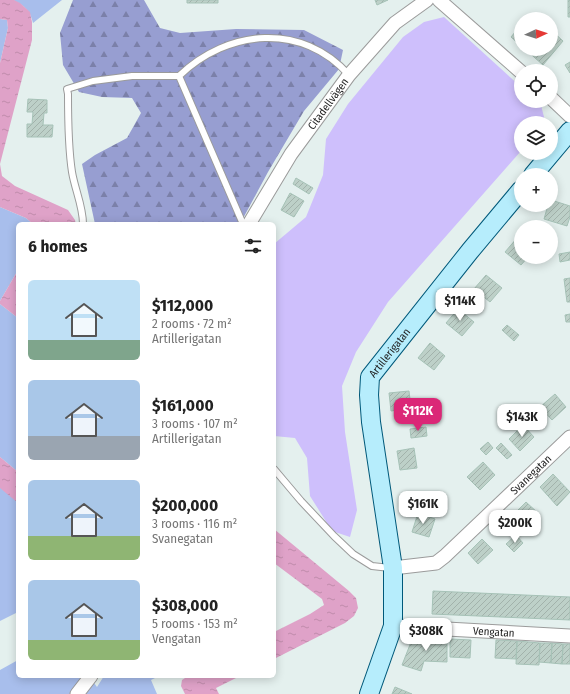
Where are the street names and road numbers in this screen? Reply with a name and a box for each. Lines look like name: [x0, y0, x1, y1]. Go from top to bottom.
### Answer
street label: Citadellvägen: [305, 76, 351, 132]
street label: Artillerigatan: [366, 326, 413, 380]
street label: Svanegatan: [508, 452, 554, 497]
street label: Vengatan: [473, 625, 515, 640]

